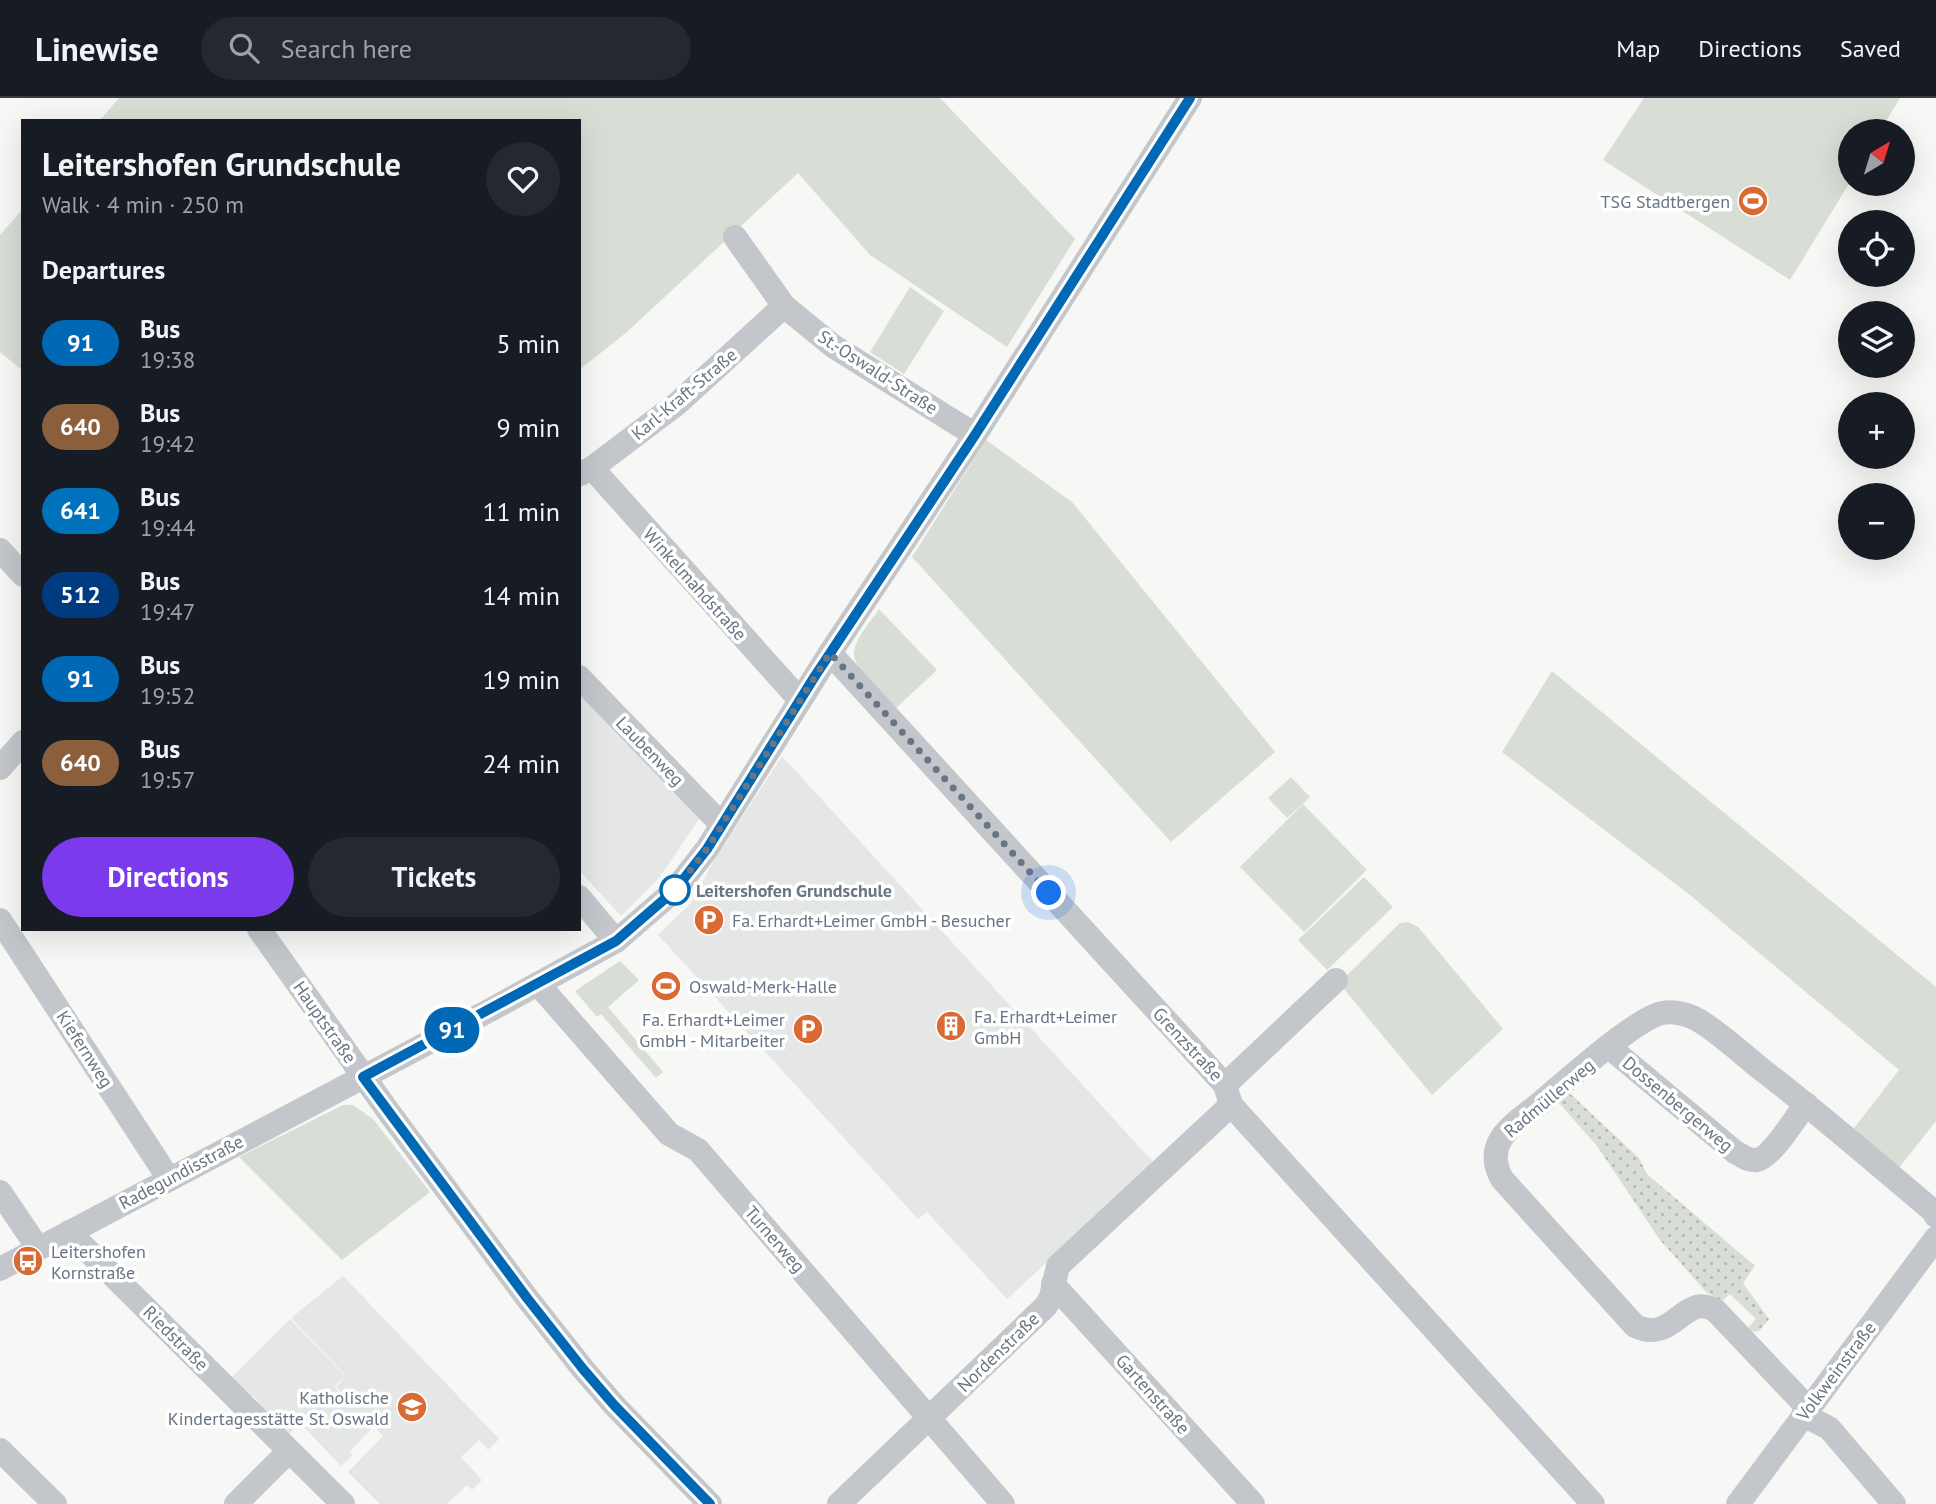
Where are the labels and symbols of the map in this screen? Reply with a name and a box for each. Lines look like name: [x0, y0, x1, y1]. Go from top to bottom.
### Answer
north arrow: [1838, 119, 1914, 196]
sports icon: TSG Stadtbergen: [1736, 184, 1770, 218]
place label: TSG Stadtbergen: [1601, 190, 1730, 213]
street label: St.-Oswald-Straße: [814, 325, 942, 419]
street label: Karl-Kraft-Straße: [627, 343, 741, 445]
street label: Winkelmahdstraße: [638, 523, 752, 645]
street label: Laubenweg: [611, 711, 689, 791]
marker: Leitershofen Grundschule: [660, 875, 690, 905]
your location: [1031, 875, 1066, 910]
place label: Leitershofen Grundschule: [696, 879, 892, 902]
parking icon: Fa. Erhardt+Leimer GmbH - Besucher: [692, 903, 726, 937]
place label: Fa. Erhardt+Leimer GmbH - Besucher: [732, 909, 1011, 932]
sports icon: Oswald-Merk-Halle: [649, 969, 683, 1003]
place label: Oswald-Merk-Halle: [689, 975, 837, 998]
street label: Hauptstraße: [288, 976, 362, 1068]
street label: Grenzstraße: [1148, 1002, 1228, 1086]
place label: Fa. Erhardt+Leimer GmbH: [974, 1005, 1117, 1049]
street label: Kiefernweg: [52, 1006, 118, 1092]
line badge: 91: [420, 1007, 484, 1053]
place label: Fa. Erhardt+Leimer GmbH - Mitarbeiter: [639, 1008, 785, 1052]
building icon: Fa. Erhardt+Leimer GmbH: [934, 1009, 968, 1043]
parking icon: Fa. Erhardt+Leimer GmbH - Mitarbeiter: [791, 1012, 825, 1046]
street label: Dossenbergerweg: [1618, 1051, 1738, 1157]
street label: Radmüllerweg: [1499, 1054, 1599, 1142]
street label: Radegundisstraße: [115, 1129, 247, 1215]
street label: Turnerweg: [740, 1201, 810, 1277]
place label: Leitershofen Kornstraße: [51, 1240, 146, 1284]
bus stop icon: Leitershofen Kornstraße: [11, 1244, 45, 1278]
street label: Riedstraße: [139, 1301, 213, 1375]
street label: Nordenstraße: [952, 1307, 1044, 1397]
street label: Volkweinstraße: [1791, 1317, 1881, 1426]
street label: Gartenstraße: [1111, 1349, 1195, 1439]
place label: Katholische Kindertagesstätte St. Oswald: [168, 1386, 389, 1430]
school or university icon: Katholische Kindertagesstätte St. Oswald: [395, 1390, 429, 1424]

